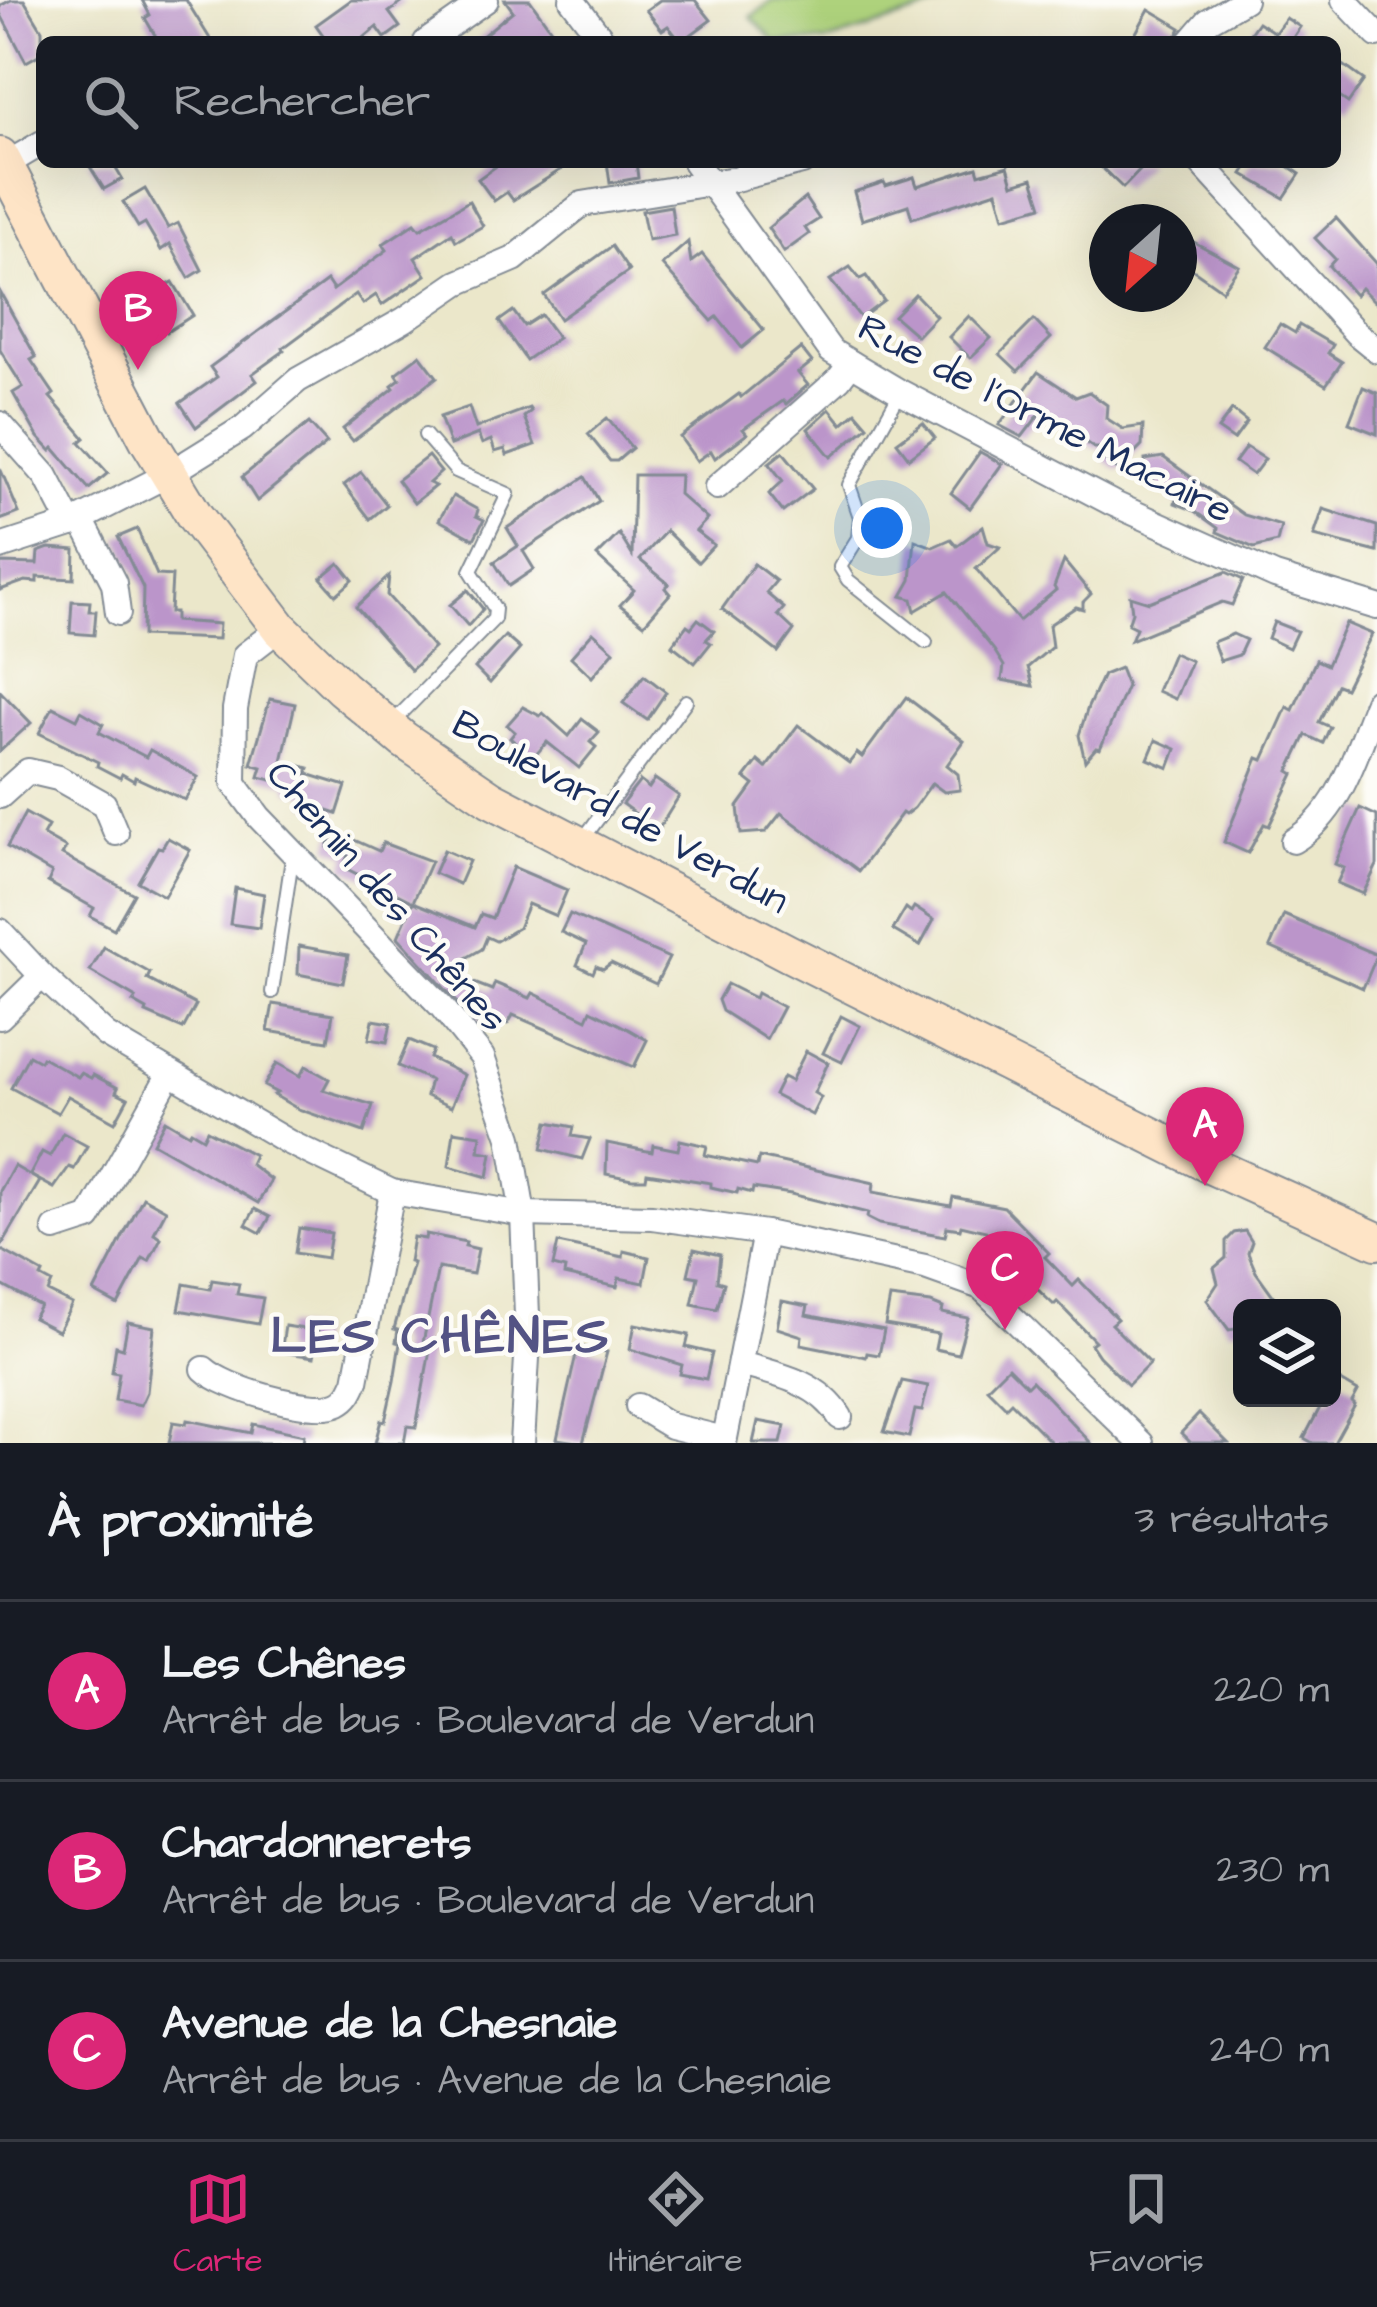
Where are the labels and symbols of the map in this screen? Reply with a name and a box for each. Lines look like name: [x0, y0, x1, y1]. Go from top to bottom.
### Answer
north arrow: [1089, 204, 1197, 312]
pin: B: [99, 271, 177, 370]
street label: Rue de l'Orme Macaire: [849, 302, 1241, 538]
your location: [852, 498, 912, 558]
street label: Boulevard de Verdun: [442, 698, 798, 928]
street label: Chemin des Chênes: [253, 750, 519, 1044]
pin: A: [1166, 1087, 1244, 1186]
pin: C: [966, 1231, 1044, 1330]
district label: LES CHÊNES: [271, 1302, 611, 1373]

